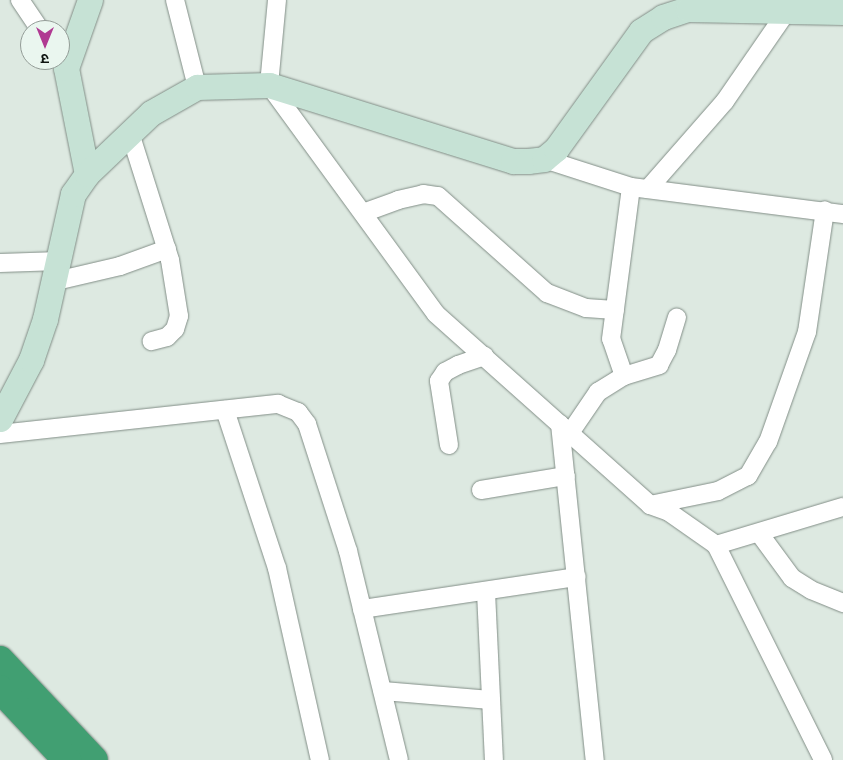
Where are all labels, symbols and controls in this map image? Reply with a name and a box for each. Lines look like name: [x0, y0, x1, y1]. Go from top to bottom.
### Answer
north arrow: [20, 20, 70, 70]
text: उ: [41, 50, 49, 68]

